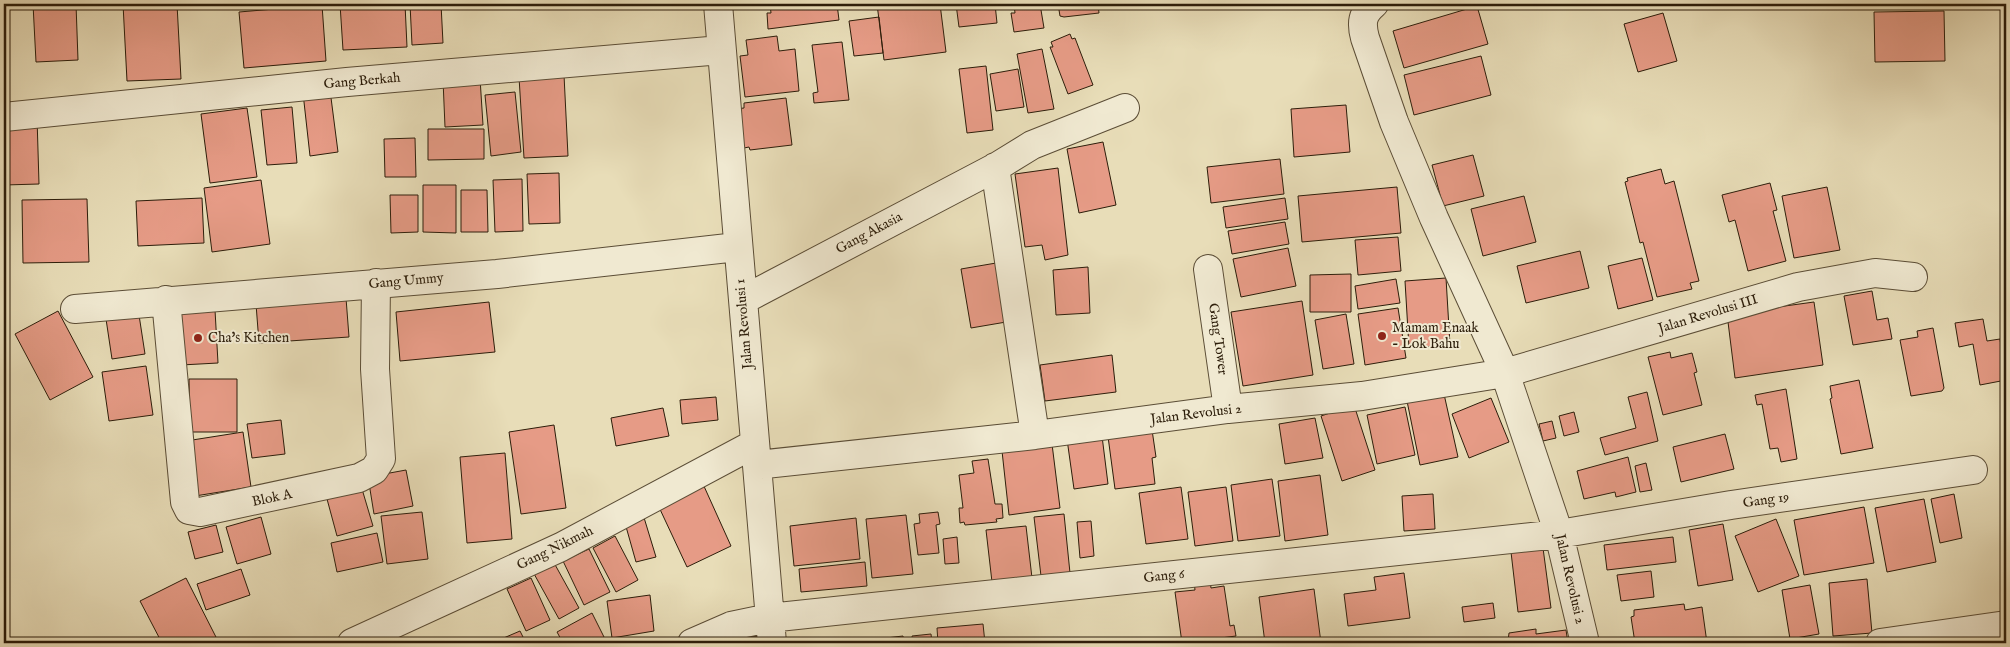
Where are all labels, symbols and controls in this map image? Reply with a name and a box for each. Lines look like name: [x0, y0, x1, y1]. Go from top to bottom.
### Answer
street label: Gang Berkah: [323, 69, 402, 93]
street label: Gang Akasia: [833, 207, 906, 258]
street label: Gang Ummy: [368, 269, 444, 293]
street label: Jalan Revolusi 1: [731, 278, 757, 372]
street label: Jalan Revolusi III: [1654, 290, 1760, 338]
street label: Gang Tower: [1204, 302, 1232, 376]
place label: Mamam Enaak - Lok Bahu: [1392, 319, 1479, 353]
place label: Cha's Kitchen: [208, 329, 290, 347]
marker: Mamam Enaak - Lok Bahu: [1376, 330, 1388, 342]
marker: Cha's Kitchen: [192, 332, 204, 344]
street label: Jalan Revolusi 2: [1147, 399, 1243, 429]
street label: Blok A: [250, 485, 294, 511]
street label: Gang 19: [1742, 488, 1790, 512]
street label: Gang Nikmah: [514, 522, 597, 574]
street label: Jalan Revolusi 2: [1550, 530, 1589, 626]
street label: Gang 6: [1143, 565, 1187, 587]

